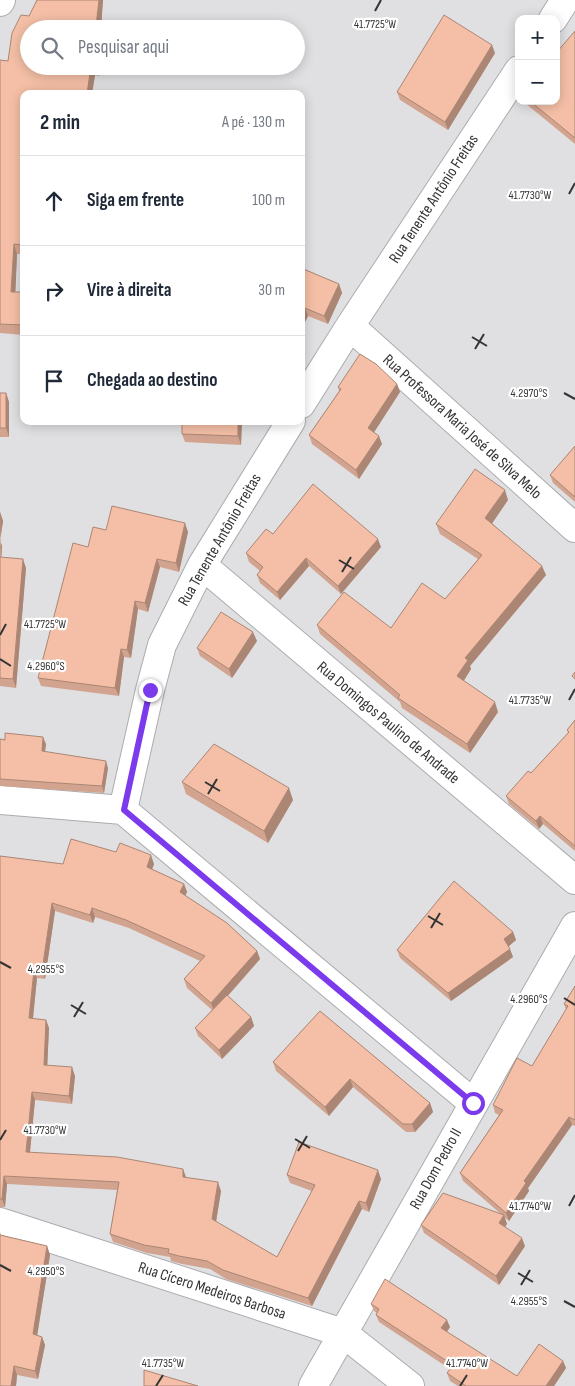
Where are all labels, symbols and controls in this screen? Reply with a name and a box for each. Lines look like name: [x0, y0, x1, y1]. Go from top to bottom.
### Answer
map controls: [515, 15, 560, 105]
button: +: [515, 15, 560, 60]
text: 41.7725°W: [354, 17, 396, 32]
search box: [20, 20, 305, 75]
icon: search: [38, 34, 66, 62]
text: Pesquisar aqui: [78, 36, 169, 59]
button: −: [515, 60, 560, 105]
text: 2 min: [40, 110, 80, 135]
text: A pé · 130 m: [222, 113, 285, 132]
street label: Rua Tenente Antônio Freitas: [385, 131, 483, 267]
icon: ahead: [40, 187, 68, 215]
text: 41.7730°W: [509, 188, 552, 203]
text: Siga em frente: [87, 189, 184, 212]
text: 100 m: [252, 191, 285, 210]
icon: right: [40, 277, 68, 305]
text: Vire à direita: [87, 279, 171, 302]
text: 30 m: [258, 281, 285, 300]
street label: Rua Professora Maria José de Silva Melo: [379, 351, 545, 503]
icon: arrive: [40, 367, 68, 395]
text: Chegada ao destino: [87, 369, 217, 392]
text: 4.2970°S: [511, 386, 547, 401]
street label: Rua Tenente Antônio Freitas: [174, 470, 266, 610]
text: 41.7725°W: [24, 617, 66, 632]
street label: Rua Domingos Paulino de Andrade: [313, 658, 463, 788]
text: 4.2960°S: [27, 659, 65, 674]
route end: [139, 679, 162, 702]
text: 41.7735°W: [509, 693, 551, 708]
text: 4.2955°S: [28, 962, 64, 977]
text: 4.2960°S: [510, 992, 548, 1007]
route start: [462, 1092, 485, 1115]
text: 41.7730°W: [24, 1123, 67, 1138]
street label: Rua Dom Pedro II: [406, 1125, 466, 1213]
text: 41.7740°W: [509, 1199, 551, 1214]
street label: Rua Cícero Medeiros Barbosa: [136, 1258, 288, 1324]
text: 4.2950°S: [28, 1264, 64, 1279]
text: 4.2955°S: [511, 1294, 547, 1309]
text: 41.7735°W: [142, 1356, 184, 1371]
text: 41.7740°W: [446, 1356, 488, 1371]

